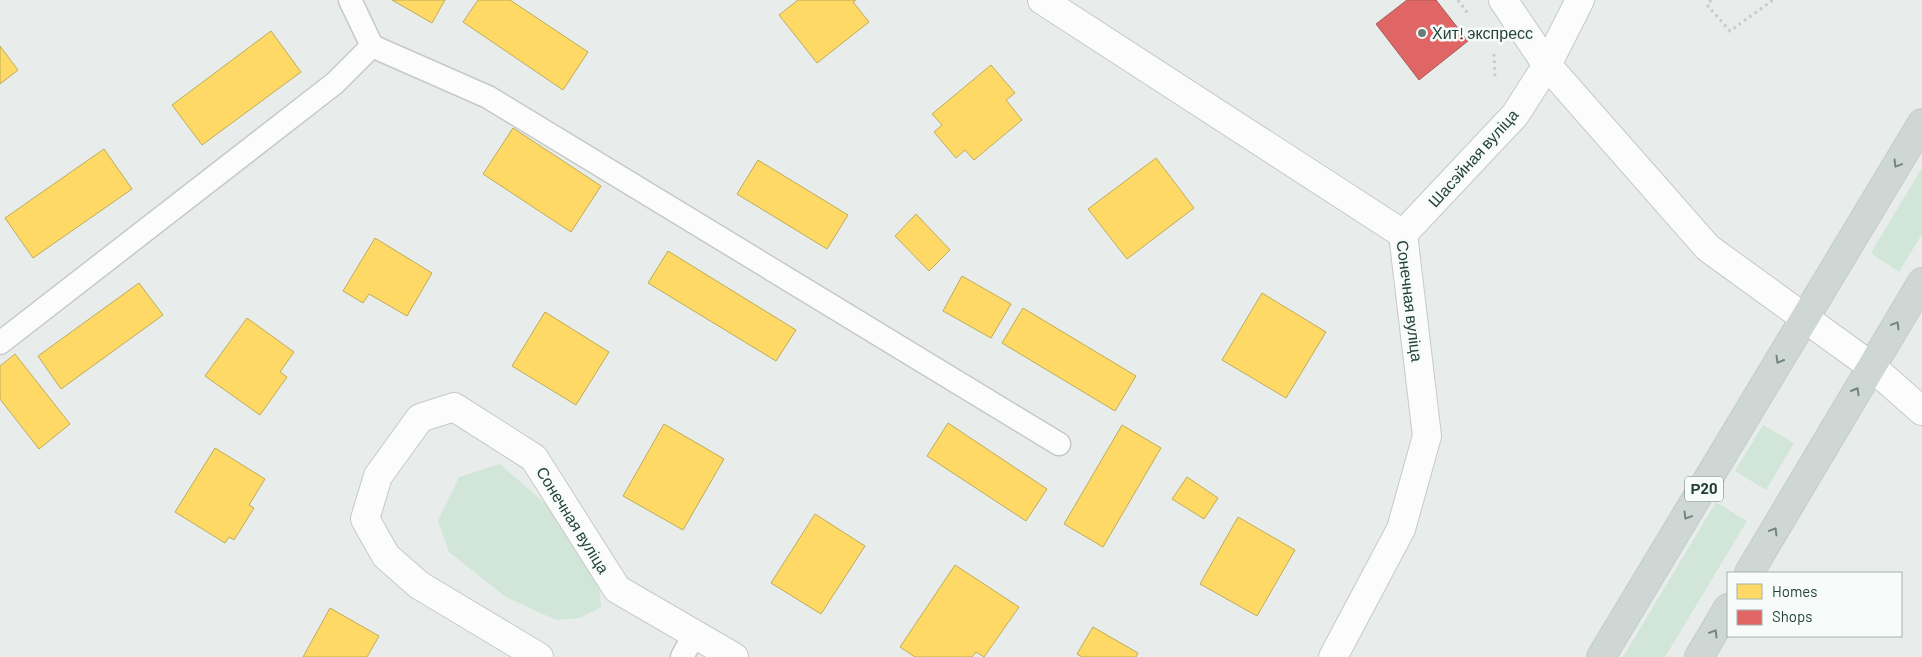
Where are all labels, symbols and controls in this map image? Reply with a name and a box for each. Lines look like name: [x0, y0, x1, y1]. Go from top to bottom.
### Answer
place label: Хит! экспресс: [1432, 23, 1533, 42]
marker: Хит! экспресс: [1416, 27, 1428, 39]
street label: Шасэйная вуліца: [1424, 105, 1522, 211]
one-way arrow: [1893, 159, 1903, 168]
street label: Сонечная вуліца: [1394, 239, 1427, 363]
one-way arrow: [1889, 321, 1899, 330]
one-way arrow: [1775, 355, 1785, 364]
one-way arrow: [1850, 388, 1860, 397]
street label: Сонечная вуліца: [533, 463, 614, 577]
road number: Р20: [1685, 476, 1723, 502]
one-way arrow: [1684, 510, 1694, 519]
one-way arrow: [1768, 528, 1778, 537]
legend: [1727, 572, 1902, 637]
text: Homes: [1772, 582, 1817, 600]
text: Shops: [1772, 607, 1812, 625]
one-way arrow: [1707, 629, 1717, 638]

